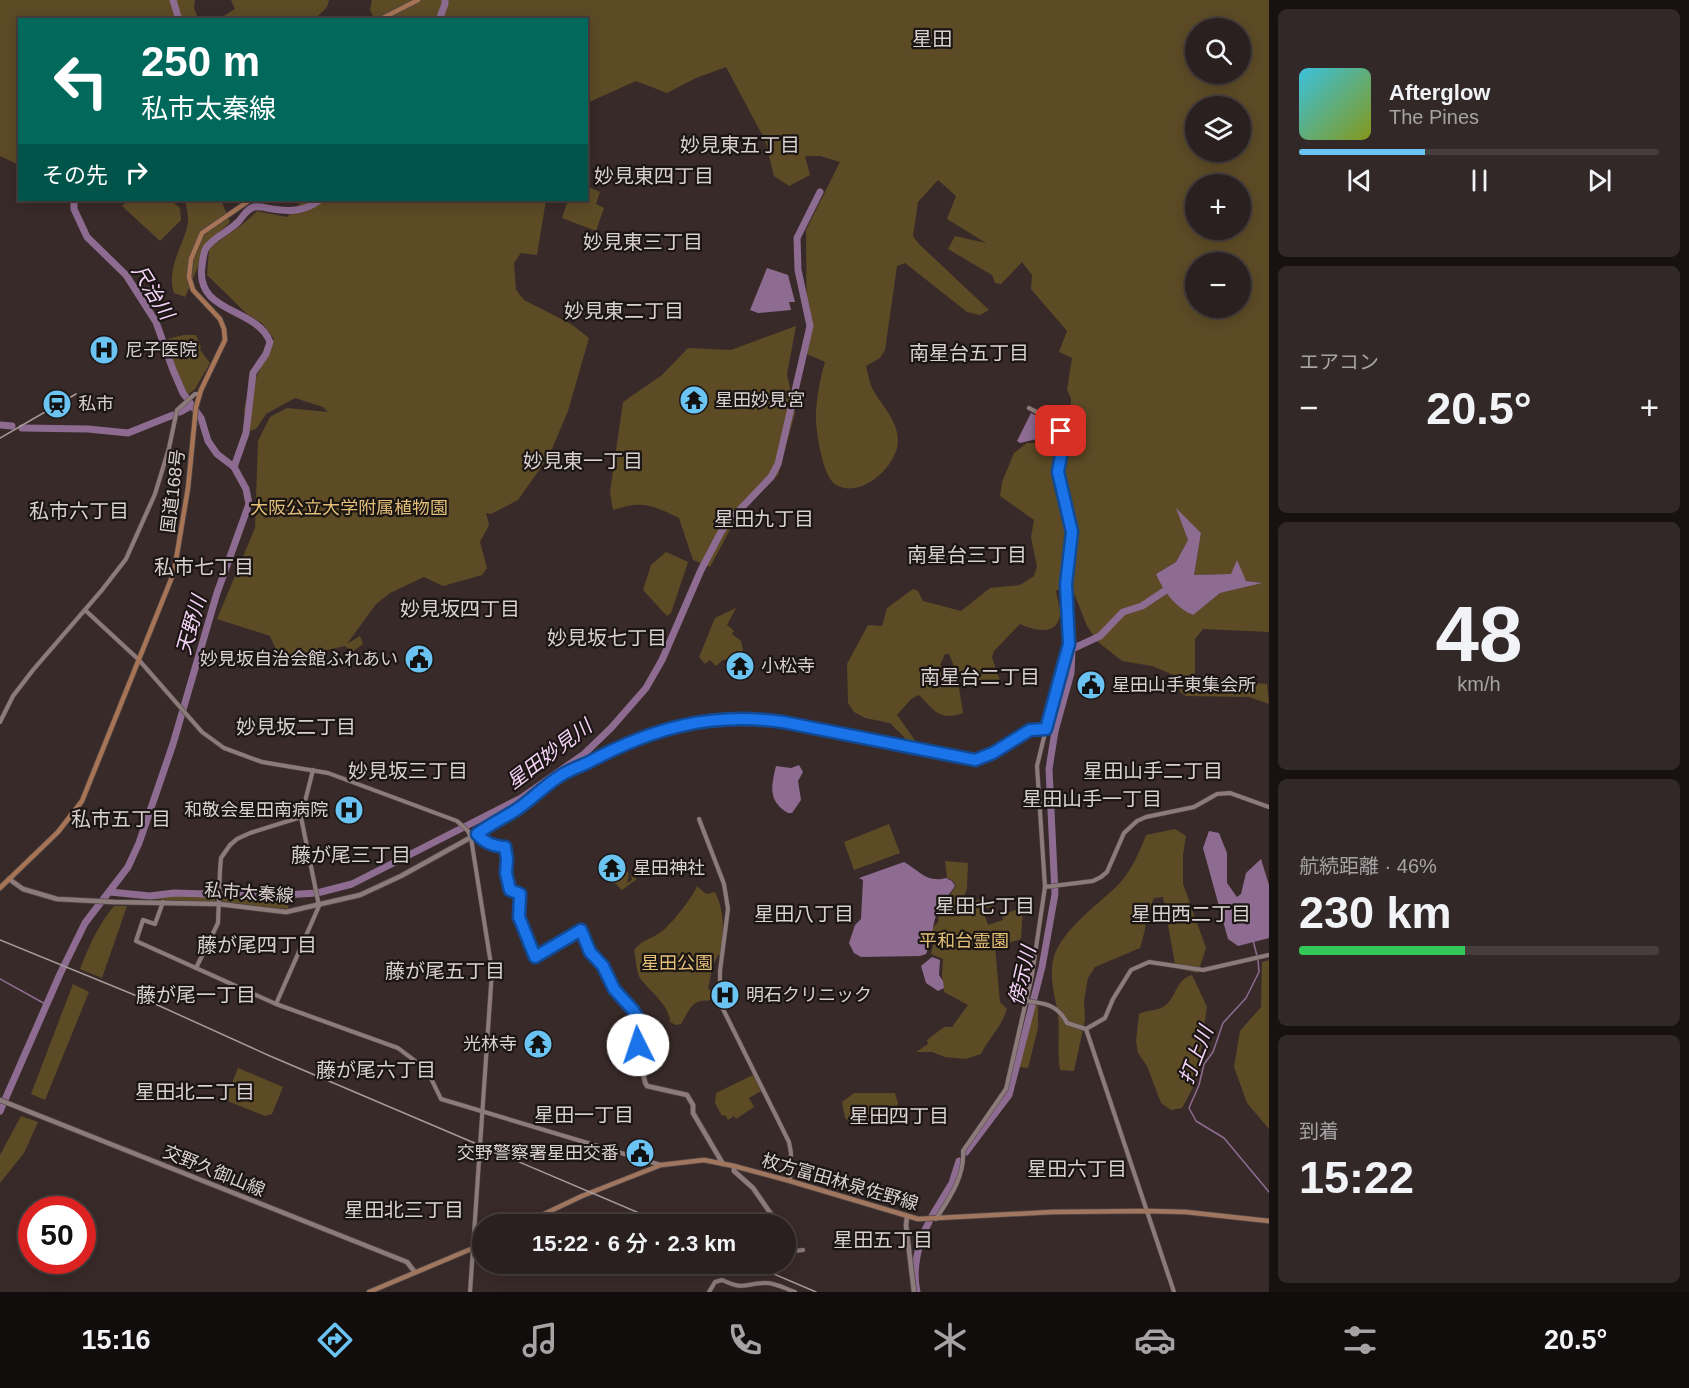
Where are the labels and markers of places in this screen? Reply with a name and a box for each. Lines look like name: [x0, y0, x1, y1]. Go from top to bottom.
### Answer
hospital icon: 尼子医院: [88, 334, 120, 366]
place label: 尼子医院: [125, 340, 197, 360]
temple icon: 星田妙見宮: [678, 384, 710, 416]
station icon: 私市: [41, 388, 73, 420]
place label: 星田妙見宮: [715, 390, 805, 410]
place label: 私市: [78, 394, 114, 414]
pin: [1035, 405, 1086, 456]
public building icon: 妙見坂自治会館ふれあい: [403, 643, 435, 675]
place label: 妙見坂自治会館ふれあい: [200, 649, 398, 669]
temple icon: 小松寺: [724, 650, 756, 682]
place label: 小松寺: [761, 656, 815, 676]
public building icon: 星田山手東集会所: [1075, 669, 1107, 701]
place label: 星田山手東集会所: [1112, 675, 1256, 695]
hospital icon: 和敬会星田南病院: [333, 794, 365, 826]
place label: 和敬会星田南病院: [184, 800, 328, 820]
temple icon: 星田神社: [596, 852, 628, 884]
place label: 星田神社: [633, 858, 705, 878]
hospital icon: 明石クリニック: [709, 979, 741, 1011]
place label: 明石クリニック: [746, 985, 872, 1005]
temple icon: 光林寺: [522, 1028, 554, 1060]
place label: 光林寺: [463, 1034, 517, 1054]
public building icon: 交野警察署星田交番: [624, 1137, 656, 1169]
place label: 交野警察署星田交番: [457, 1143, 619, 1163]

